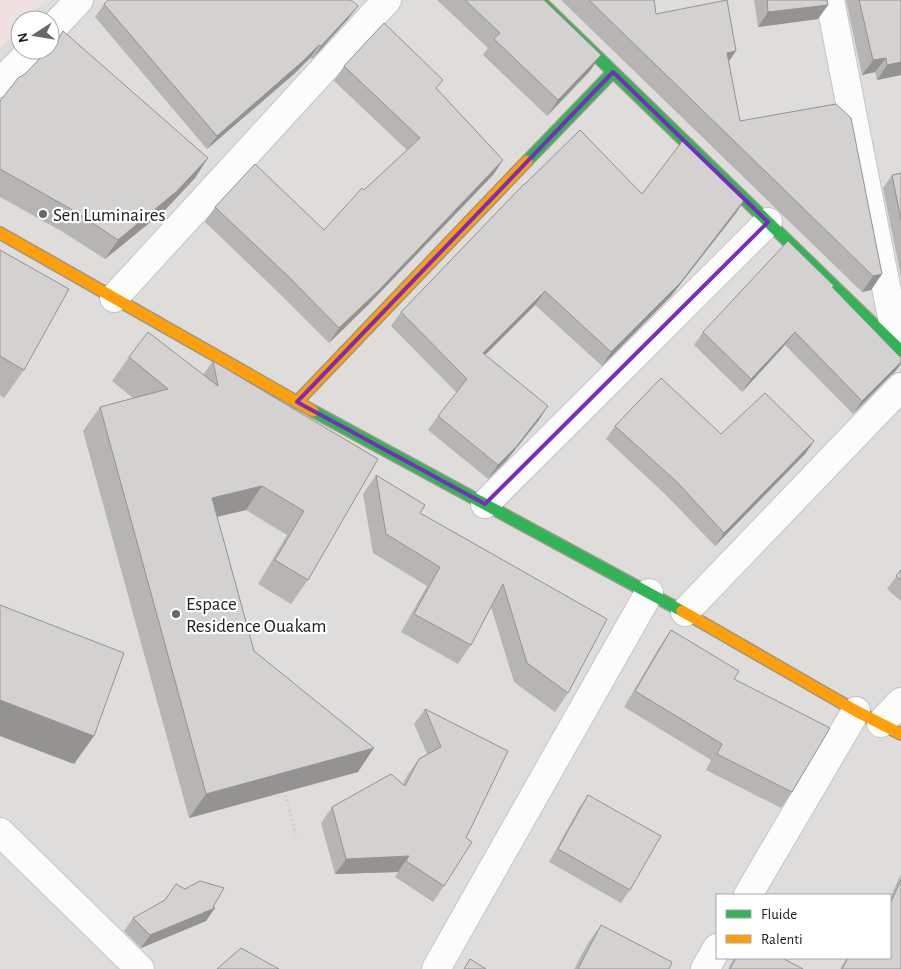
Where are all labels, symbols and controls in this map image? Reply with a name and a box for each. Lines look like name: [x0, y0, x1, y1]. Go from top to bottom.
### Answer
north arrow: [10, 10, 60, 60]
text: N: [15, 31, 31, 44]
place label: Sen Luminaires: [53, 206, 166, 225]
marker: Sen Luminaires: [37, 208, 49, 220]
place label: Espace Residence Ouakam: [186, 595, 326, 636]
marker: Espace Residence Ouakam: [170, 608, 182, 620]
legend: [716, 894, 891, 959]
text: Fluide: [761, 907, 797, 922]
text: Ralenti: [761, 932, 803, 947]

